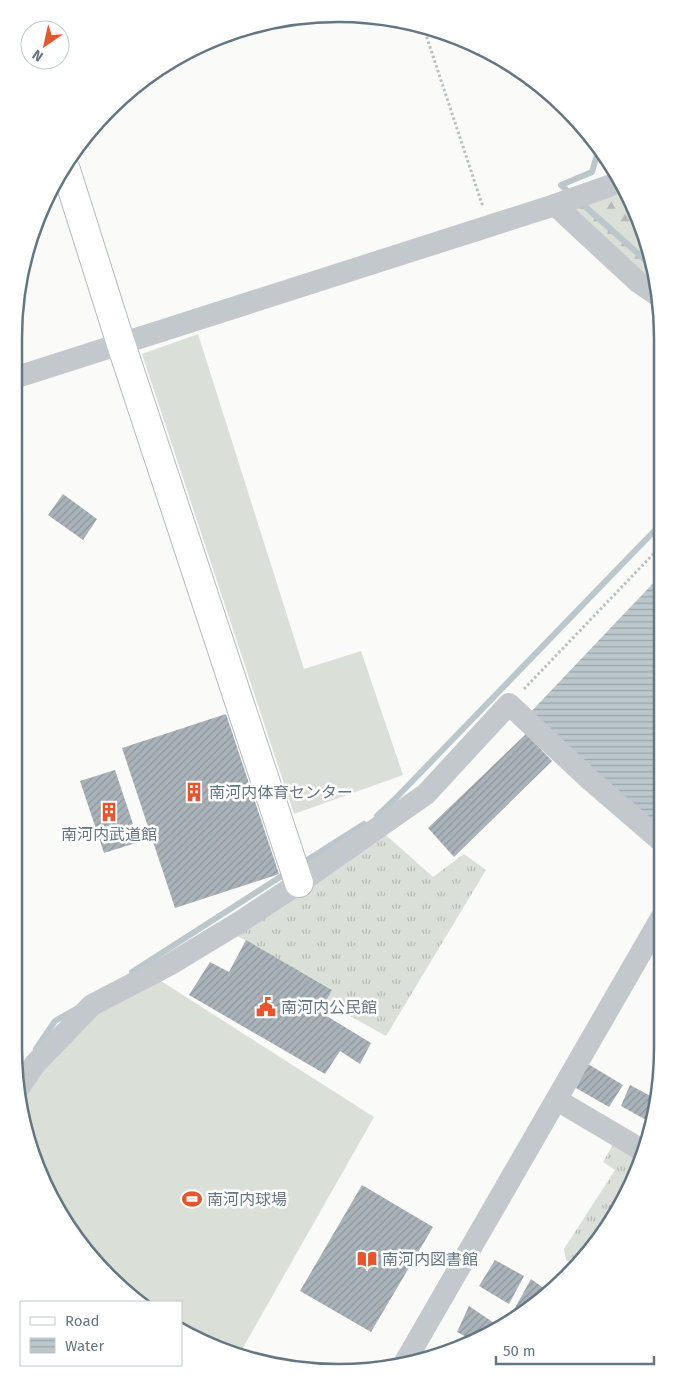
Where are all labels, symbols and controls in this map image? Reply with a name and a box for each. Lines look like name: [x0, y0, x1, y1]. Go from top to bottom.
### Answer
north arrow: [20, 20, 70, 70]
text: N: [29, 46, 47, 65]
building icon: 南河内体育センター: [183, 781, 205, 803]
place label: 南河内体育センター: [209, 783, 353, 802]
building icon: 南河内武道館: [98, 801, 120, 823]
place label: 南河内武道館: [61, 825, 157, 844]
public building icon: 南河内公民館: [255, 996, 277, 1018]
place label: 南河内公民館: [281, 998, 377, 1017]
sports icon: 南河内球場: [181, 1188, 203, 1210]
place label: 南河内球場: [207, 1190, 287, 1209]
library icon: 南河内図書館: [356, 1248, 378, 1270]
place label: 南河内図書館: [382, 1250, 478, 1269]
legend: [20, 1301, 182, 1366]
text: Road: [65, 1312, 100, 1330]
scale bar: [496, 1334, 654, 1366]
text: Water: [65, 1337, 104, 1355]
text: 50 m: [503, 1342, 536, 1360]

